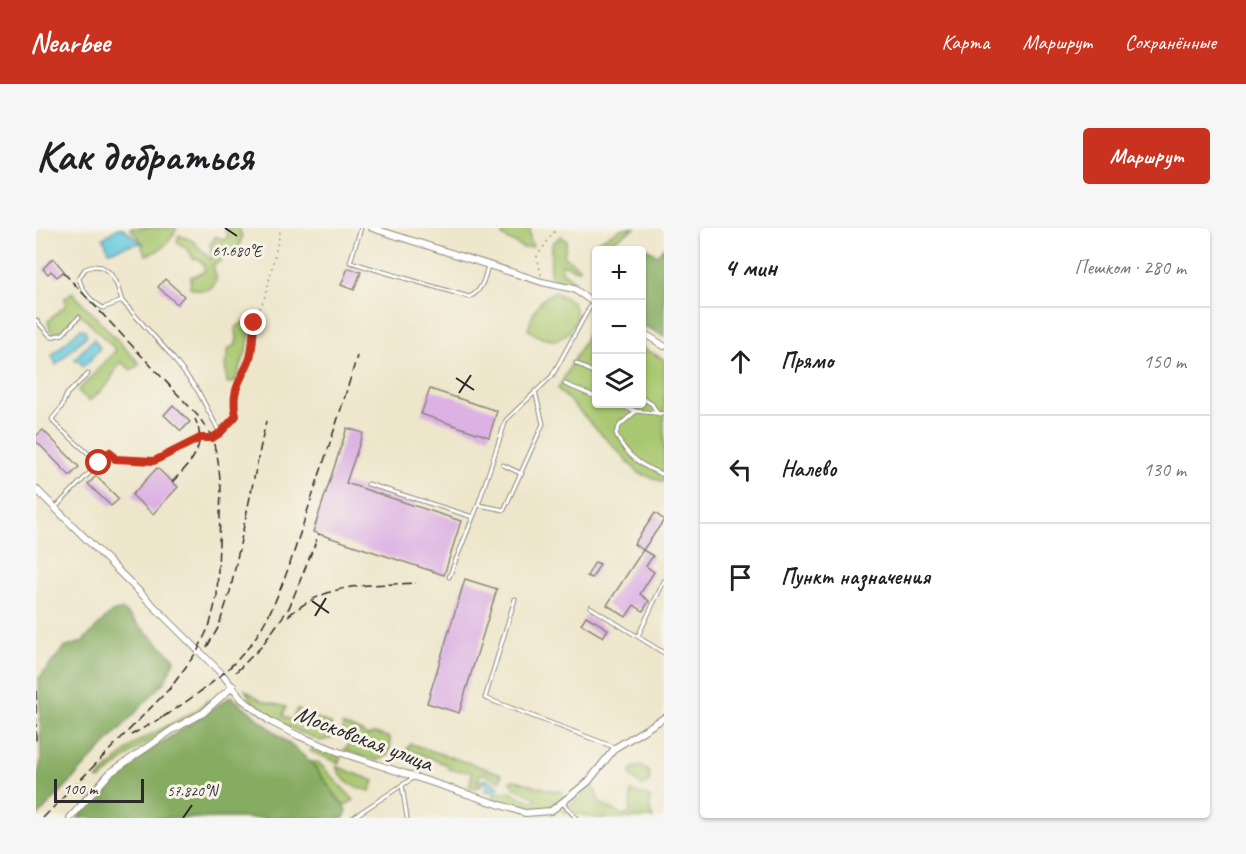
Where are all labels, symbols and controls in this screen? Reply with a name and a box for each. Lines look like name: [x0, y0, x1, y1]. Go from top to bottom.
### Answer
text: Nearbee: [30, 25, 110, 60]
text: Карта: [941, 29, 990, 55]
text: Маршрут: [1023, 29, 1092, 55]
text: Сохранённые: [1125, 29, 1216, 55]
button: Маршрут: [1083, 128, 1210, 184]
text: Как добраться: [36, 130, 253, 183]
text: 61.680°E: [213, 242, 264, 261]
map controls: [592, 246, 646, 408]
button: +: [592, 246, 646, 300]
text: 4 мин: [724, 251, 777, 284]
text: Пешком · 280 m: [1074, 255, 1186, 280]
button: −: [592, 300, 646, 354]
route end: [240, 309, 266, 335]
icon: ahead: [724, 345, 757, 378]
text: Прямо: [781, 347, 833, 375]
text: 150 m: [1143, 349, 1186, 374]
button: layers: [592, 354, 646, 408]
route start: [85, 449, 111, 475]
icon: left: [724, 453, 757, 486]
text: Налево: [781, 455, 837, 483]
text: 130 m: [1143, 457, 1186, 482]
icon: arrive: [724, 561, 757, 594]
text: Пункт назначения: [781, 563, 930, 591]
street label: Московская улица: [291, 698, 439, 779]
scale bar: [54, 776, 144, 804]
text: 100 m: [63, 779, 97, 799]
text: 57.820°N: [167, 782, 220, 801]

